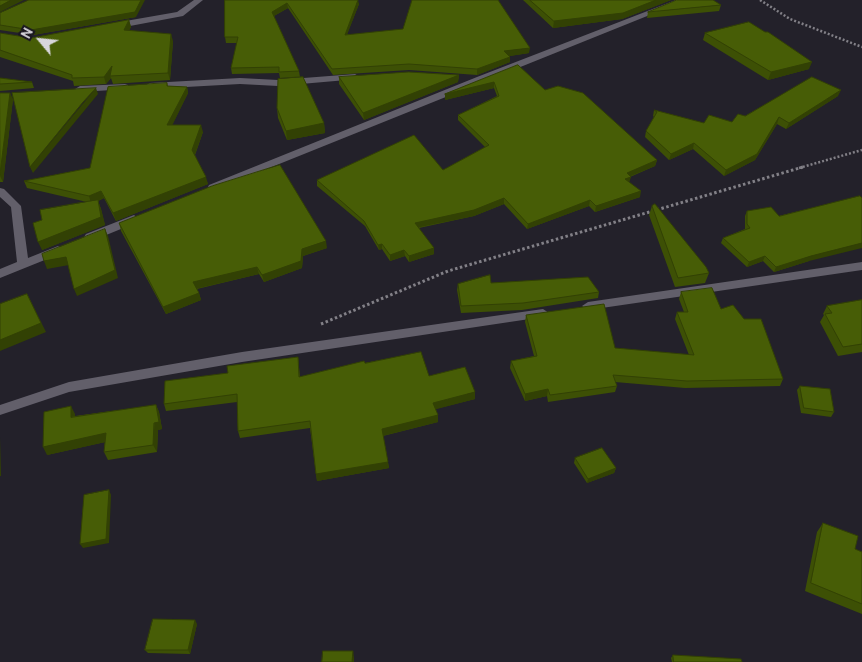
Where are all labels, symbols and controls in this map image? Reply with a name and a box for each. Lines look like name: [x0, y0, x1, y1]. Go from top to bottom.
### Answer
north arrow: [15, 15, 65, 65]
text: N: [16, 24, 37, 42]

